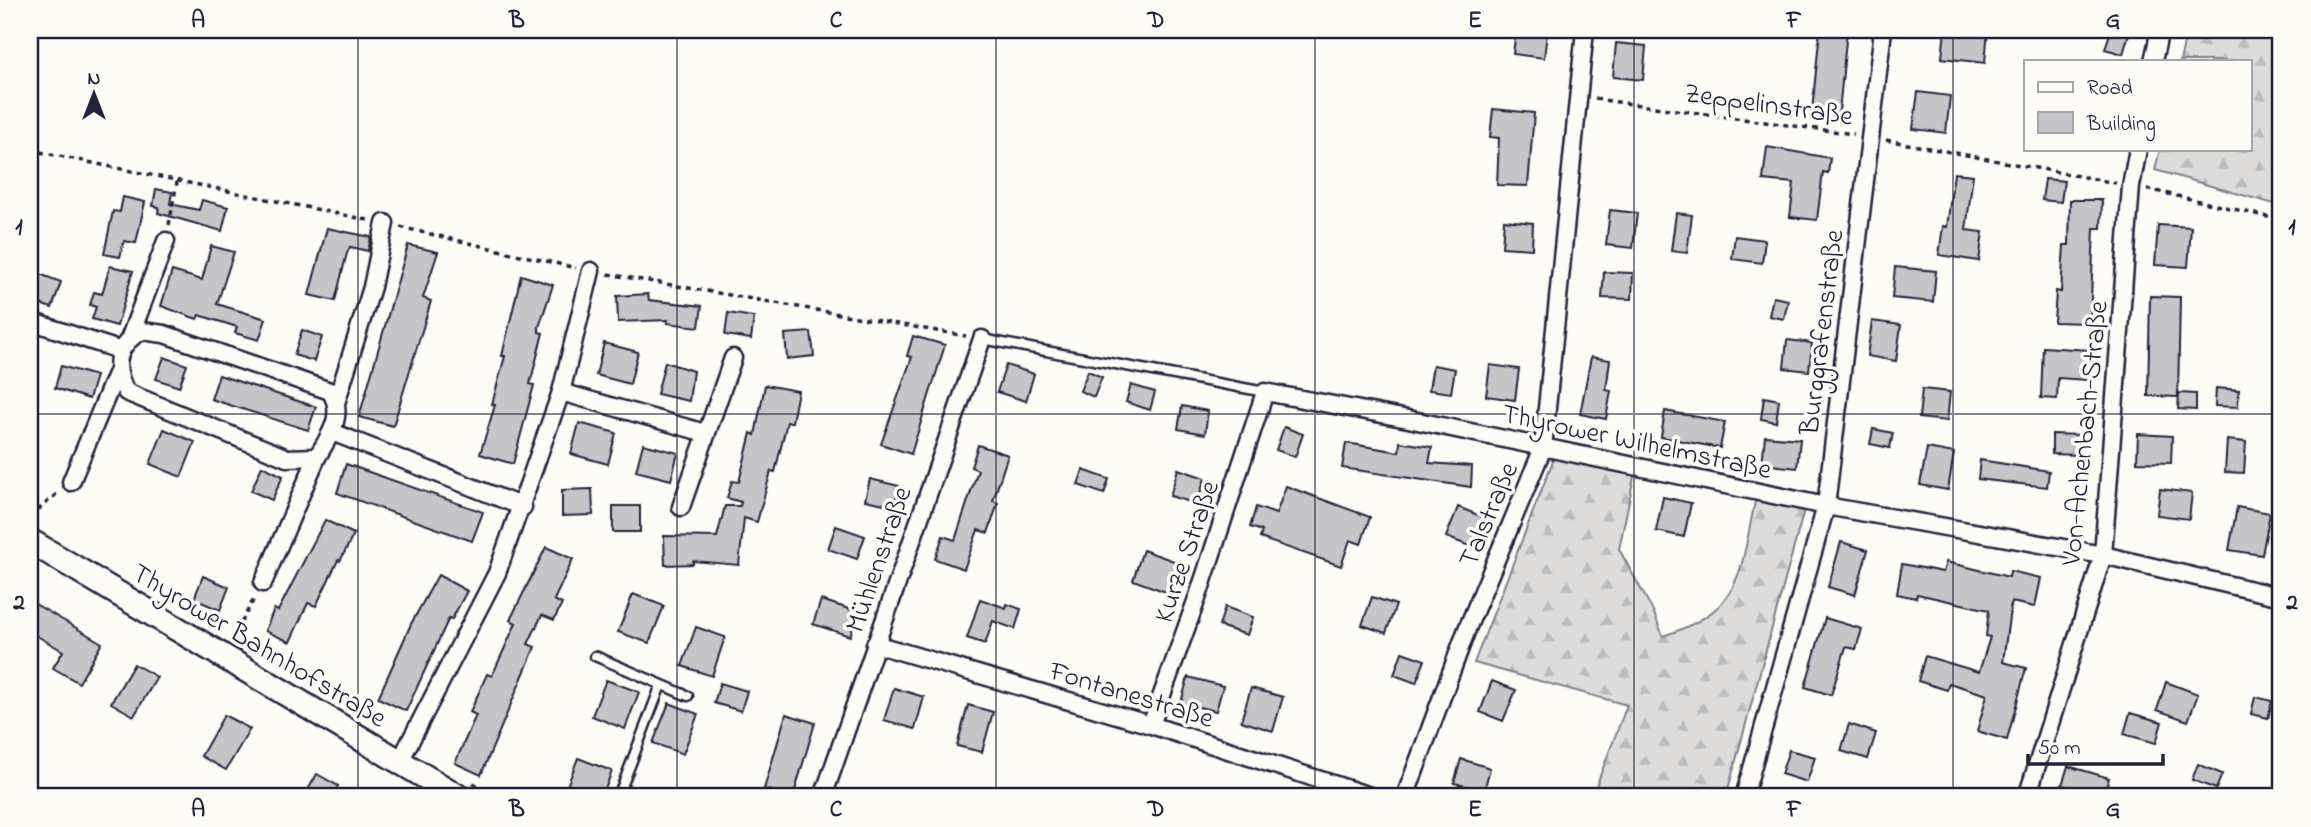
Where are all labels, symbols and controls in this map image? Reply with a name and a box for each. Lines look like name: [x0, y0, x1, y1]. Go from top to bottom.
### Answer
text: A: [191, 5, 205, 38]
text: B: [508, 5, 525, 38]
text: C: [830, 5, 843, 38]
text: D: [1147, 5, 1164, 38]
text: E: [1468, 5, 1482, 38]
text: F: [1786, 5, 1802, 38]
text: G: [2106, 5, 2120, 38]
north arrow: [60, 60, 130, 130]
legend: [2024, 60, 2252, 150]
text: N: [88, 66, 101, 93]
street label: Zeppelinstraße: [1682, 74, 1856, 139]
text: Road: [2087, 74, 2133, 104]
text: Building: [2086, 110, 2156, 142]
text: 1: [15, 212, 23, 245]
text: 1: [2288, 212, 2296, 245]
street label: Burggrafenstraße: [1790, 227, 1856, 438]
street label: Von-Achenbach-Straße: [2052, 299, 2121, 569]
street label: Thyrower Wilhelmstraße: [1498, 395, 1775, 492]
street label: Talstraße: [1450, 456, 1531, 574]
street label: Kurze Straße: [1145, 475, 1232, 629]
street label: Mühlenstraße: [836, 481, 925, 639]
street label: Thyrower Bahnhofstraße: [123, 554, 394, 740]
text: 2: [12, 587, 25, 620]
text: 2: [2285, 587, 2298, 620]
street label: Fontanestraße: [1043, 652, 1218, 741]
scale bar: [2028, 722, 2162, 766]
text: 50 m: [2038, 734, 2081, 764]
text: A: [191, 794, 205, 827]
text: B: [508, 794, 525, 827]
text: C: [830, 794, 843, 827]
text: D: [1147, 794, 1164, 827]
text: E: [1468, 794, 1482, 827]
text: F: [1786, 794, 1802, 827]
text: G: [2106, 794, 2120, 827]

